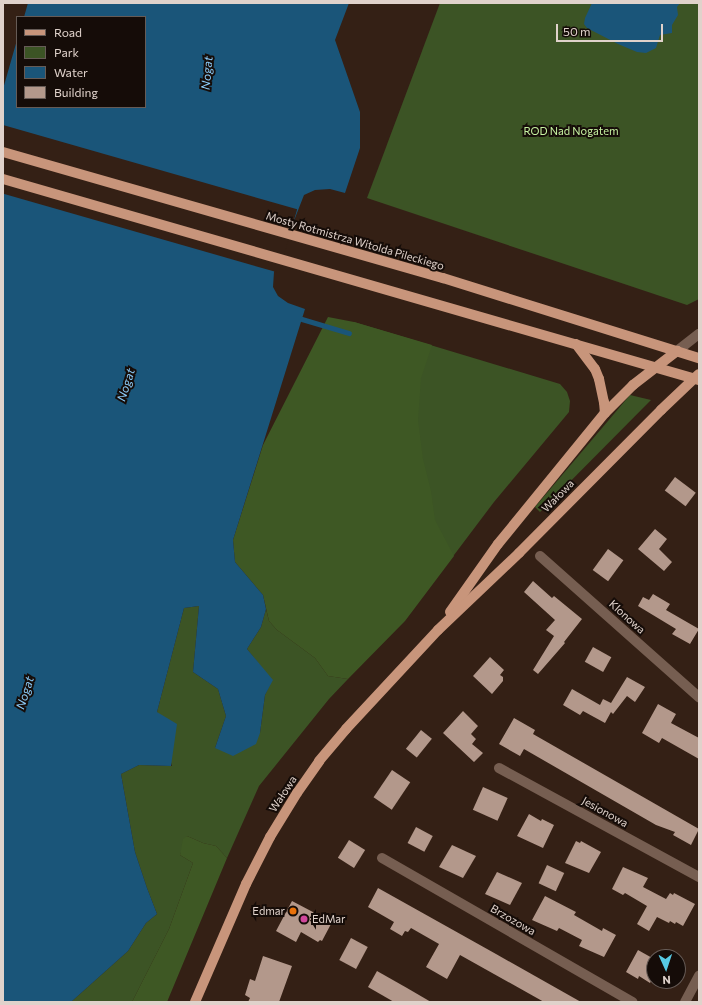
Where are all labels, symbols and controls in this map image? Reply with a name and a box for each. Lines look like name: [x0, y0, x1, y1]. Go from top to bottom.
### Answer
legend: [16, 16, 146, 108]
scale bar: [558, 16, 665, 42]
text: 50 m: [563, 24, 591, 38]
text: Road: [54, 25, 82, 39]
text: Park: [54, 45, 79, 59]
water label: Nogat: [198, 56, 216, 90]
text: Water: [54, 65, 88, 79]
text: Building: [54, 85, 98, 99]
park label: ROD Nad Nogatem: [523, 124, 619, 138]
street label: Mosty Rotmistrza Witolda Pileckiego: [264, 209, 446, 273]
water label: Nogat: [114, 367, 138, 403]
street label: Wałowa: [539, 477, 577, 515]
street label: Klonowa: [606, 597, 648, 637]
water label: Nogat: [13, 675, 37, 711]
street label: Wałowa: [266, 773, 300, 815]
street label: Jesionowa: [580, 794, 630, 830]
street label: Brzozowa: [488, 902, 538, 938]
place label: Edmar: [252, 904, 285, 918]
marker: Edmar: [288, 906, 298, 916]
place label: EdMar: [312, 912, 345, 926]
marker: EdMar: [299, 914, 309, 924]
north arrow: [646, 949, 686, 989]
text: N: [662, 974, 671, 987]

